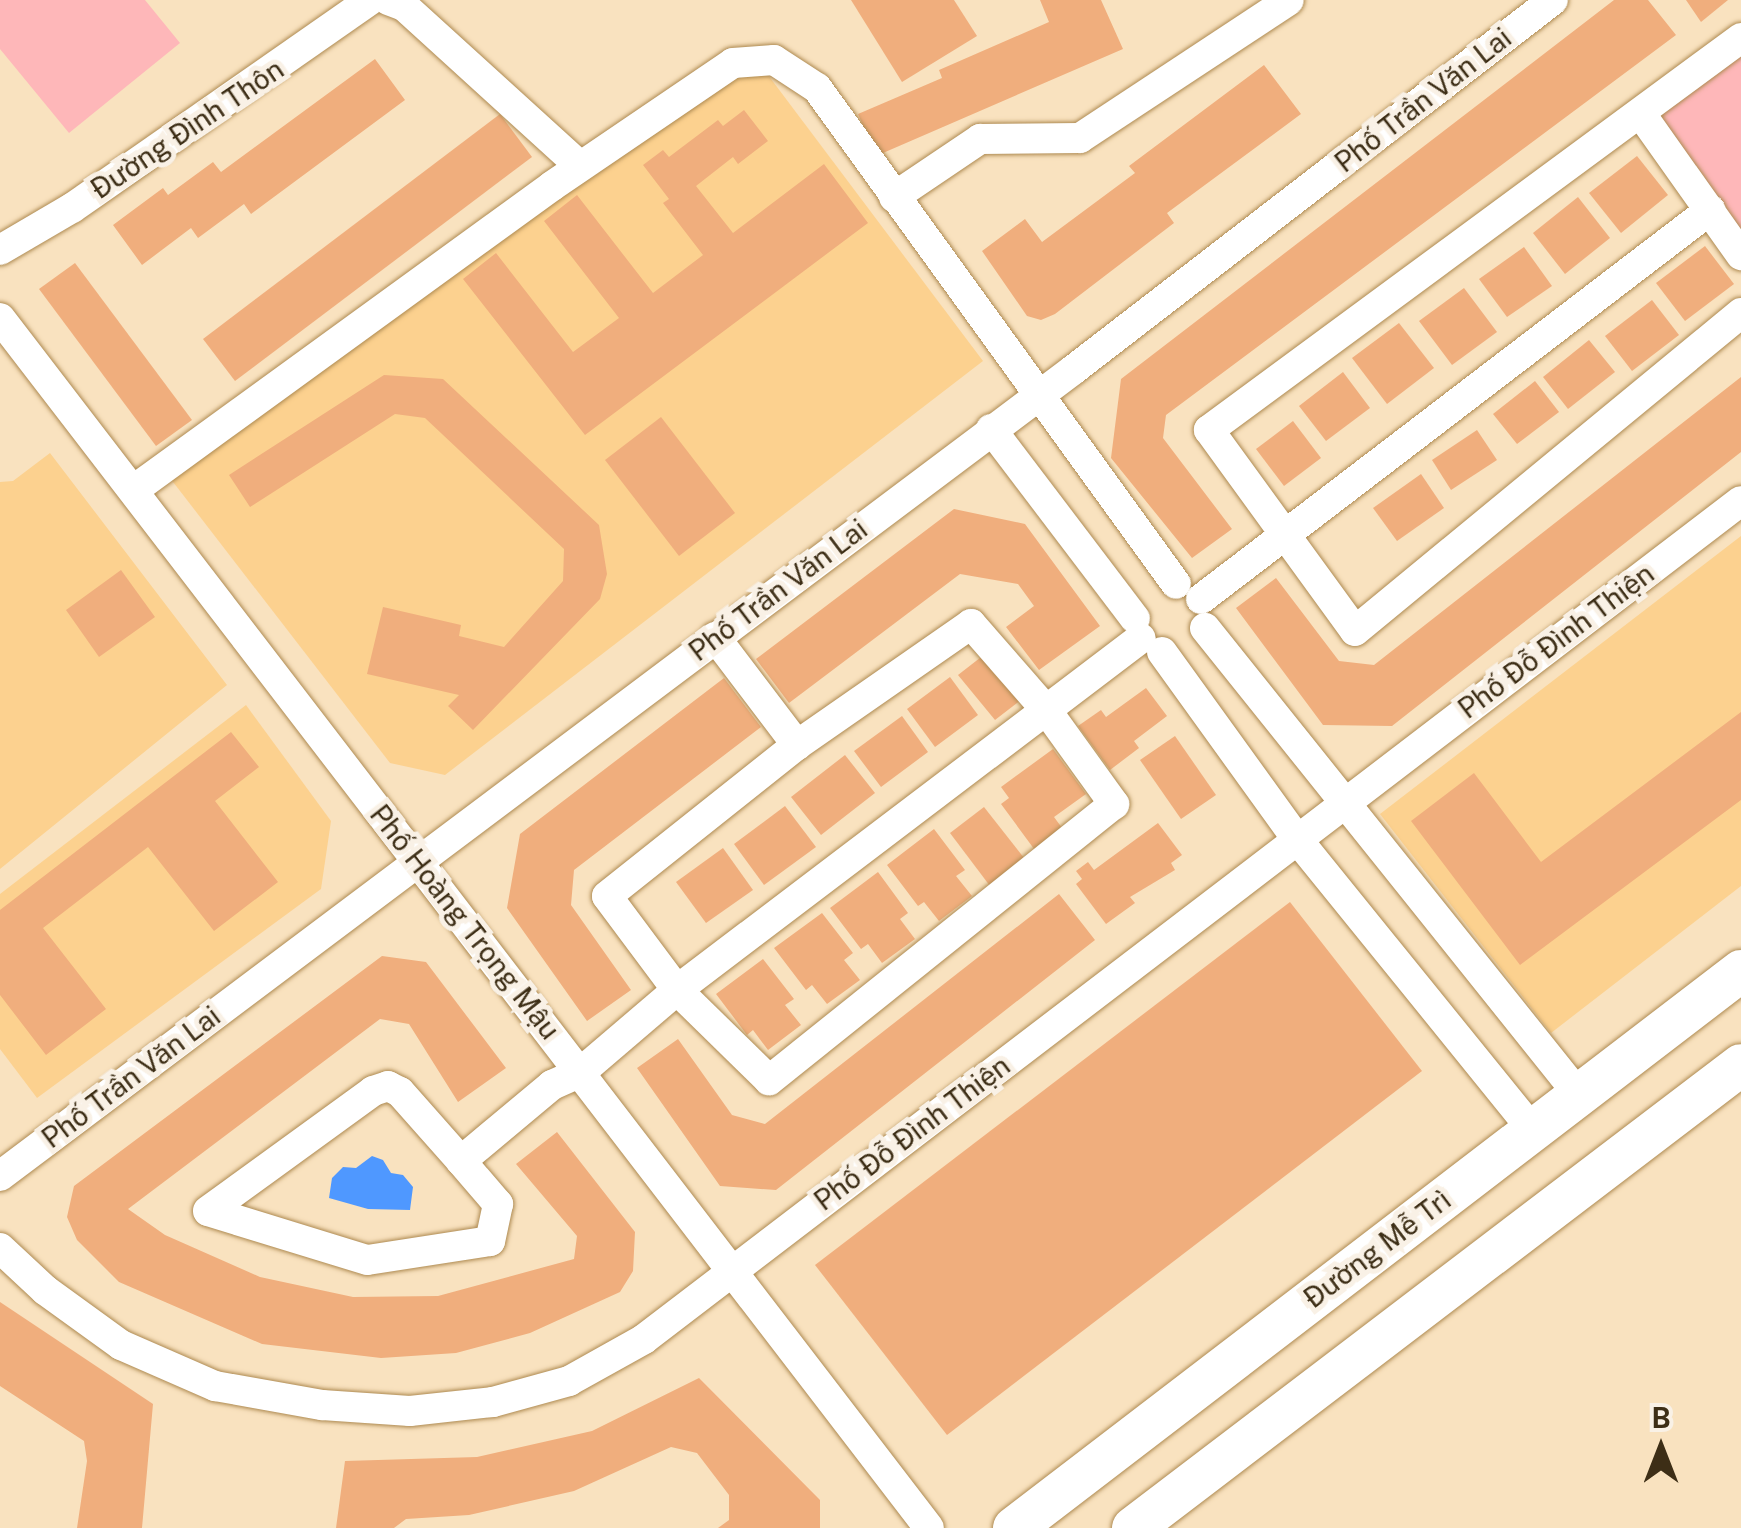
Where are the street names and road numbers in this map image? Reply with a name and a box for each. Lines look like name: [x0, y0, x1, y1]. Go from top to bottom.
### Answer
street label: Phố Trần Văn Lai: [1328, 20, 1518, 180]
street label: Đường Đình Thôn: [84, 52, 290, 206]
street label: Phố Trần Văn Lai: [682, 512, 874, 668]
street label: Phố Đỗ Đình Thiện: [1451, 556, 1661, 726]
street label: Phố Hoàng Trọng Mậu: [363, 798, 567, 1046]
street label: Phố Trần Văn Lai: [35, 999, 227, 1155]
street label: Phố Đỗ Đình Thiện: [807, 1048, 1017, 1218]
street label: Đường Mễ Trì: [1297, 1183, 1457, 1315]

